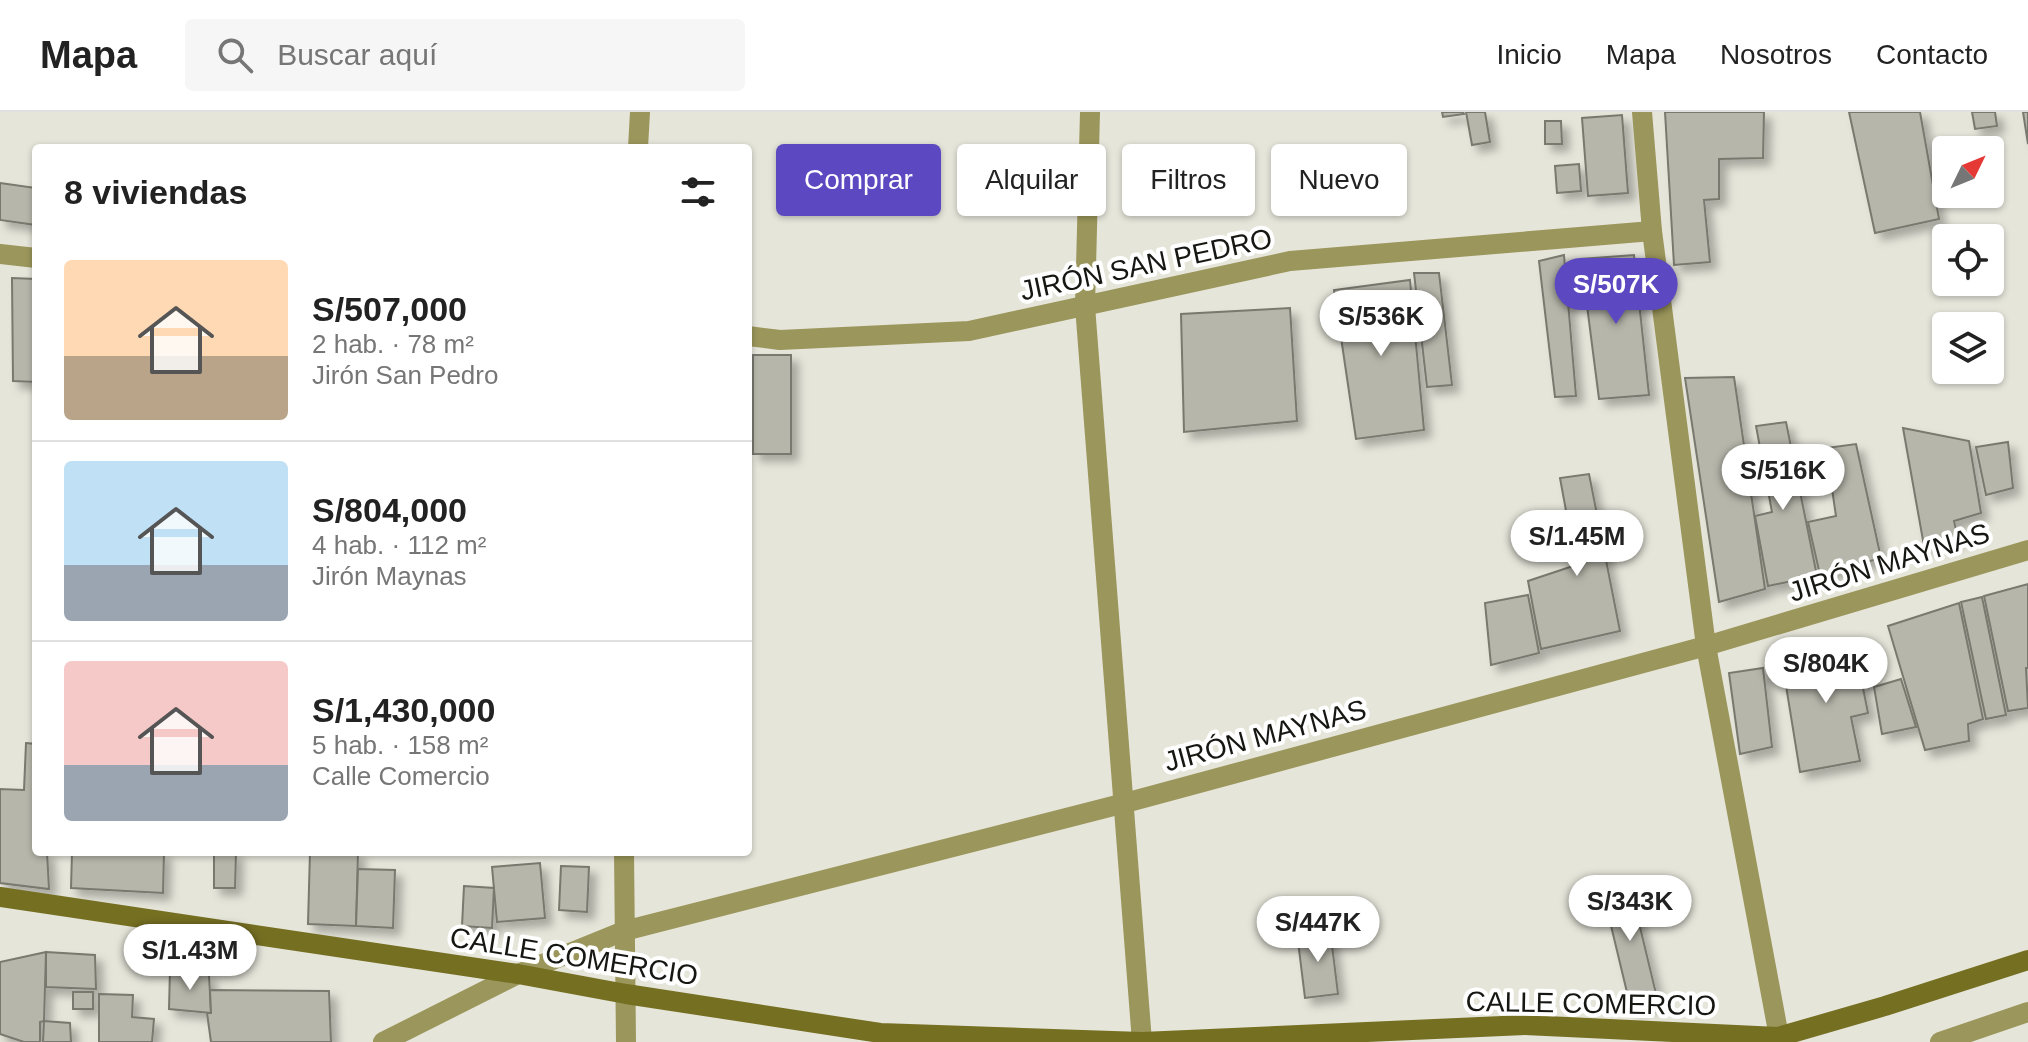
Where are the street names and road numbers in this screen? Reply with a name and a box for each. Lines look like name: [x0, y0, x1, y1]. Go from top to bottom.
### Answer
street label: JIRÓN SAN PEDRO: [1017, 223, 1275, 306]
street label: JIRÓN MAYNAS: [1785, 517, 1993, 608]
street label: JIRÓN MAYNAS: [1161, 694, 1370, 777]
street label: CALLE COMERCIO: [448, 922, 700, 991]
street label: CALLE COMERCIO: [1465, 986, 1716, 1021]

